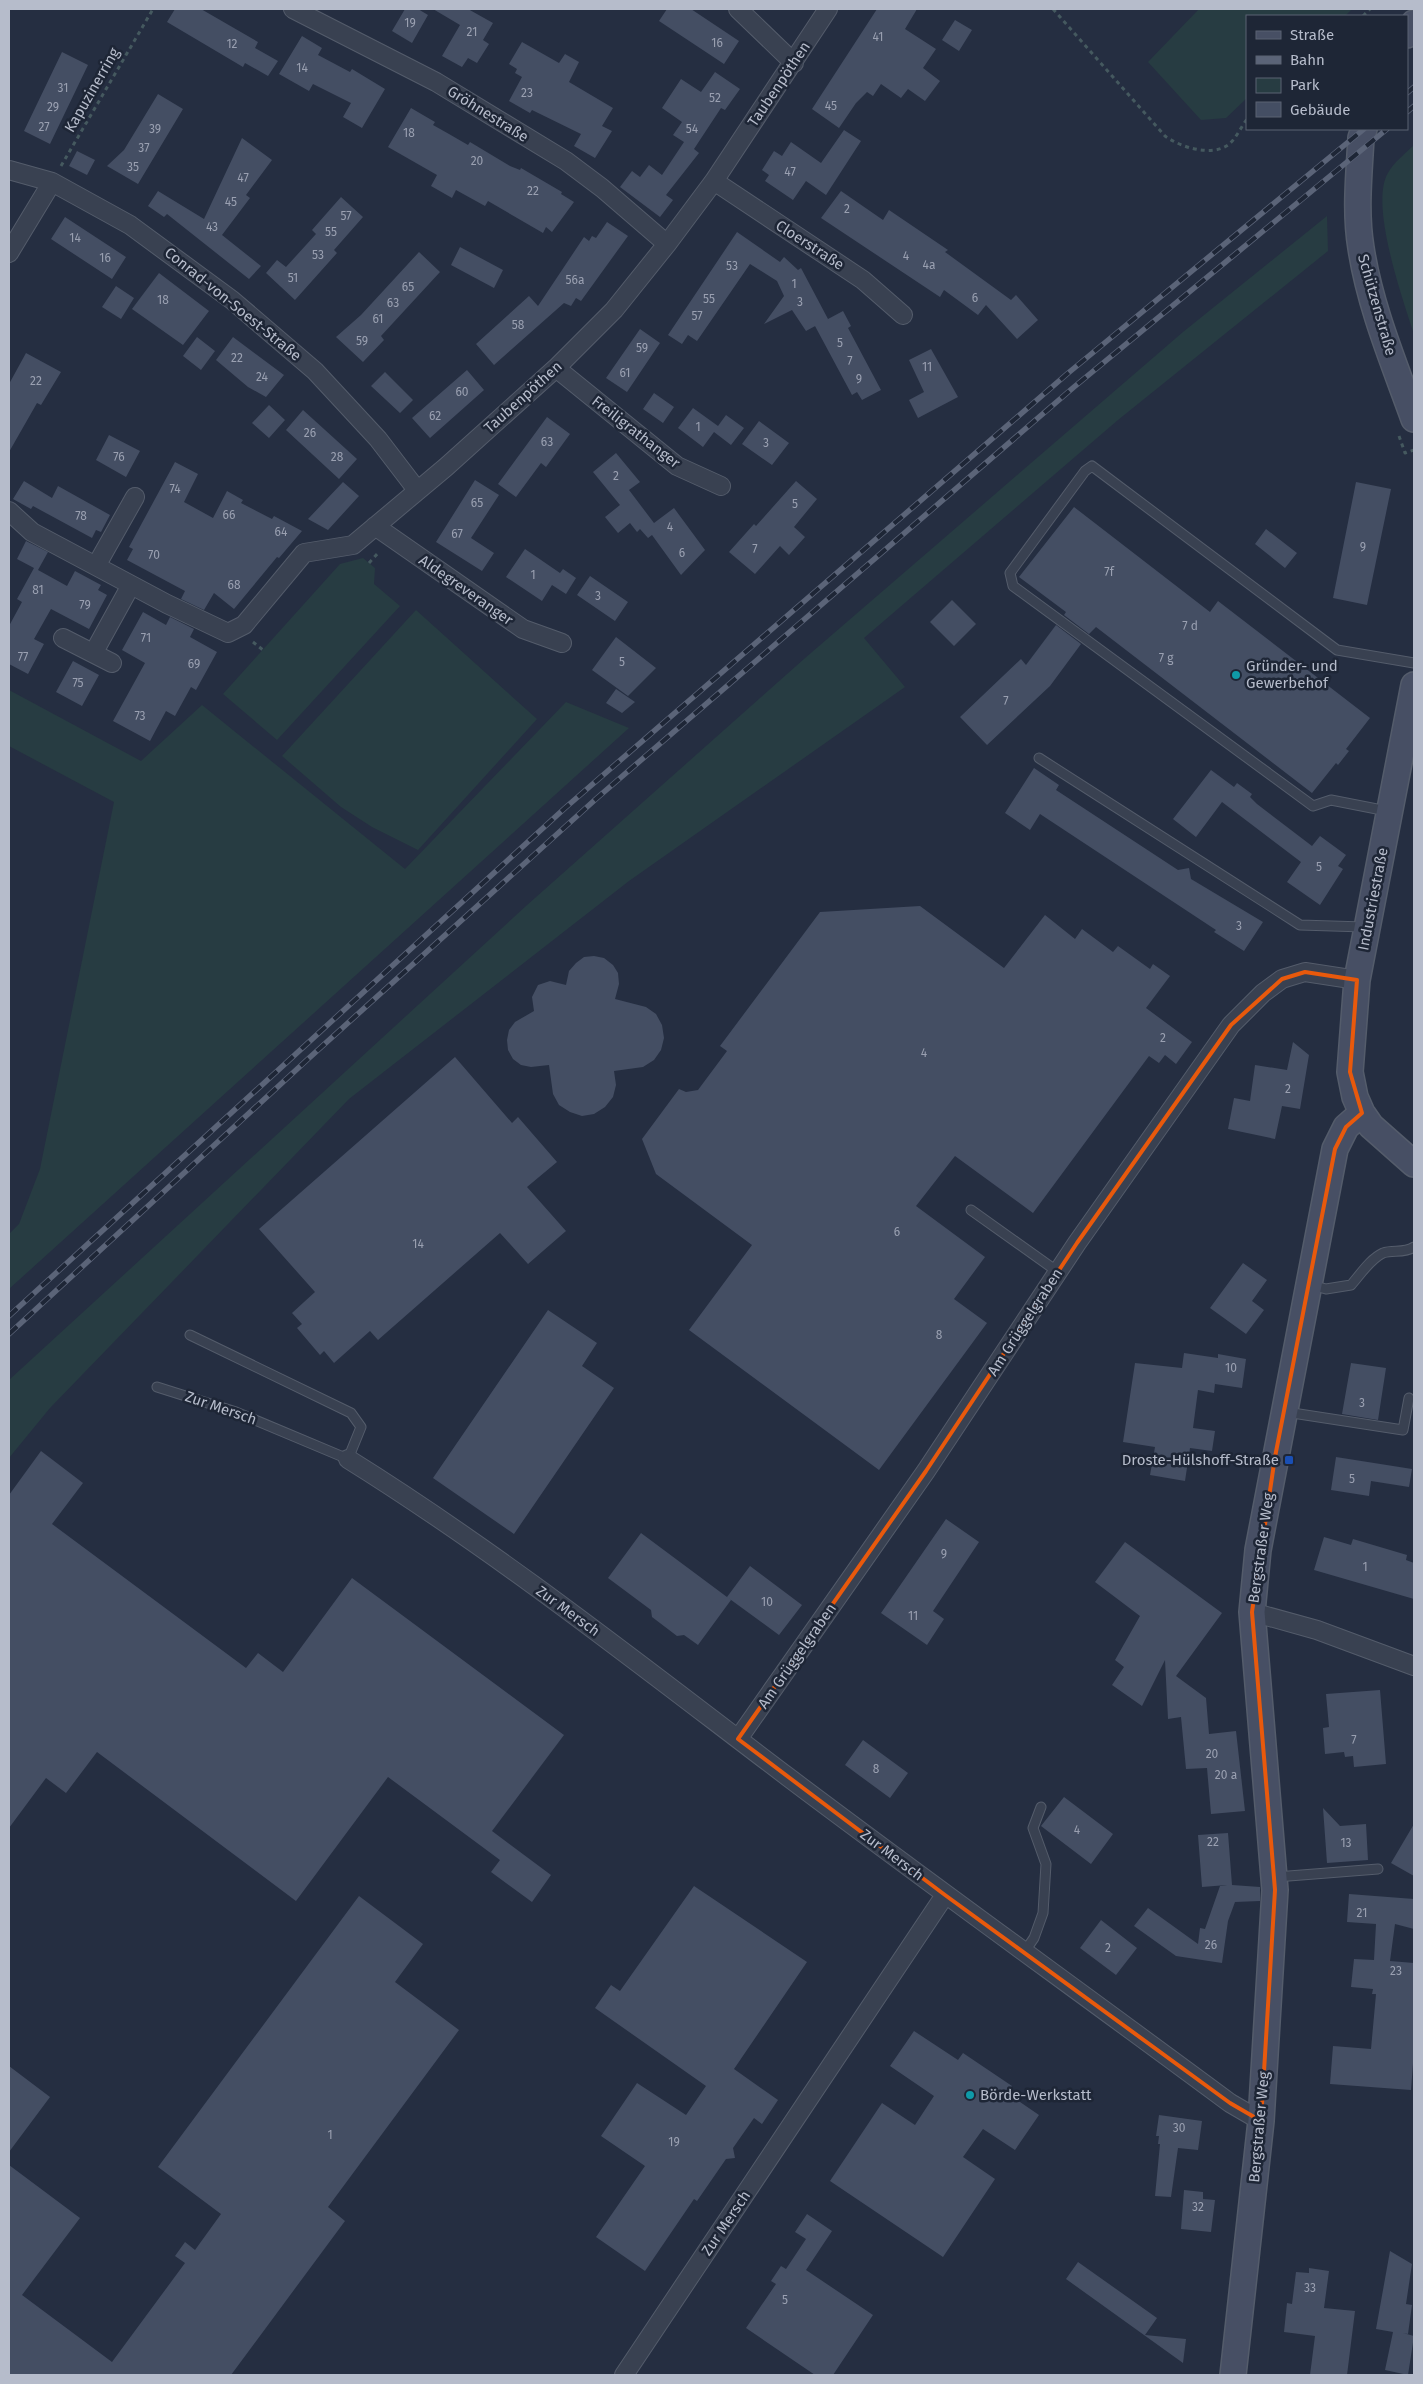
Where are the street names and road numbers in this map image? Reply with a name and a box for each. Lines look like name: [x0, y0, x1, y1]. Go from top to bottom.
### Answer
street label: Taubenpöthen: [744, 38, 814, 130]
street label: Kapuzinerring: [61, 44, 124, 136]
street label: Gröhnestraße: [444, 82, 532, 146]
street label: Cloerstraße: [772, 216, 848, 274]
street label: Conrad-von-Soest-Straße: [161, 243, 305, 365]
street label: Schützenstraße: [1354, 252, 1400, 358]
street label: Taubenpöthen: [480, 357, 566, 437]
street label: Freiligrathanger: [588, 392, 684, 472]
street label: Aldegreveranger: [416, 551, 517, 629]
street label: Industriestraße: [1354, 846, 1392, 952]
street label: Am Grüggelgraben: [984, 1265, 1066, 1379]
street label: Zur Mersch: [183, 1387, 259, 1429]
street label: Bergstraßer Weg: [1244, 1491, 1278, 1604]
street label: Zur Mersch: [533, 1582, 603, 1640]
street label: Am Grüggelgraben: [754, 1600, 840, 1712]
street label: Zur Mersch: [857, 1825, 927, 1885]
street label: Bergstraßer Weg: [1245, 2071, 1273, 2183]
street label: Zur Mersch: [698, 2187, 754, 2259]

